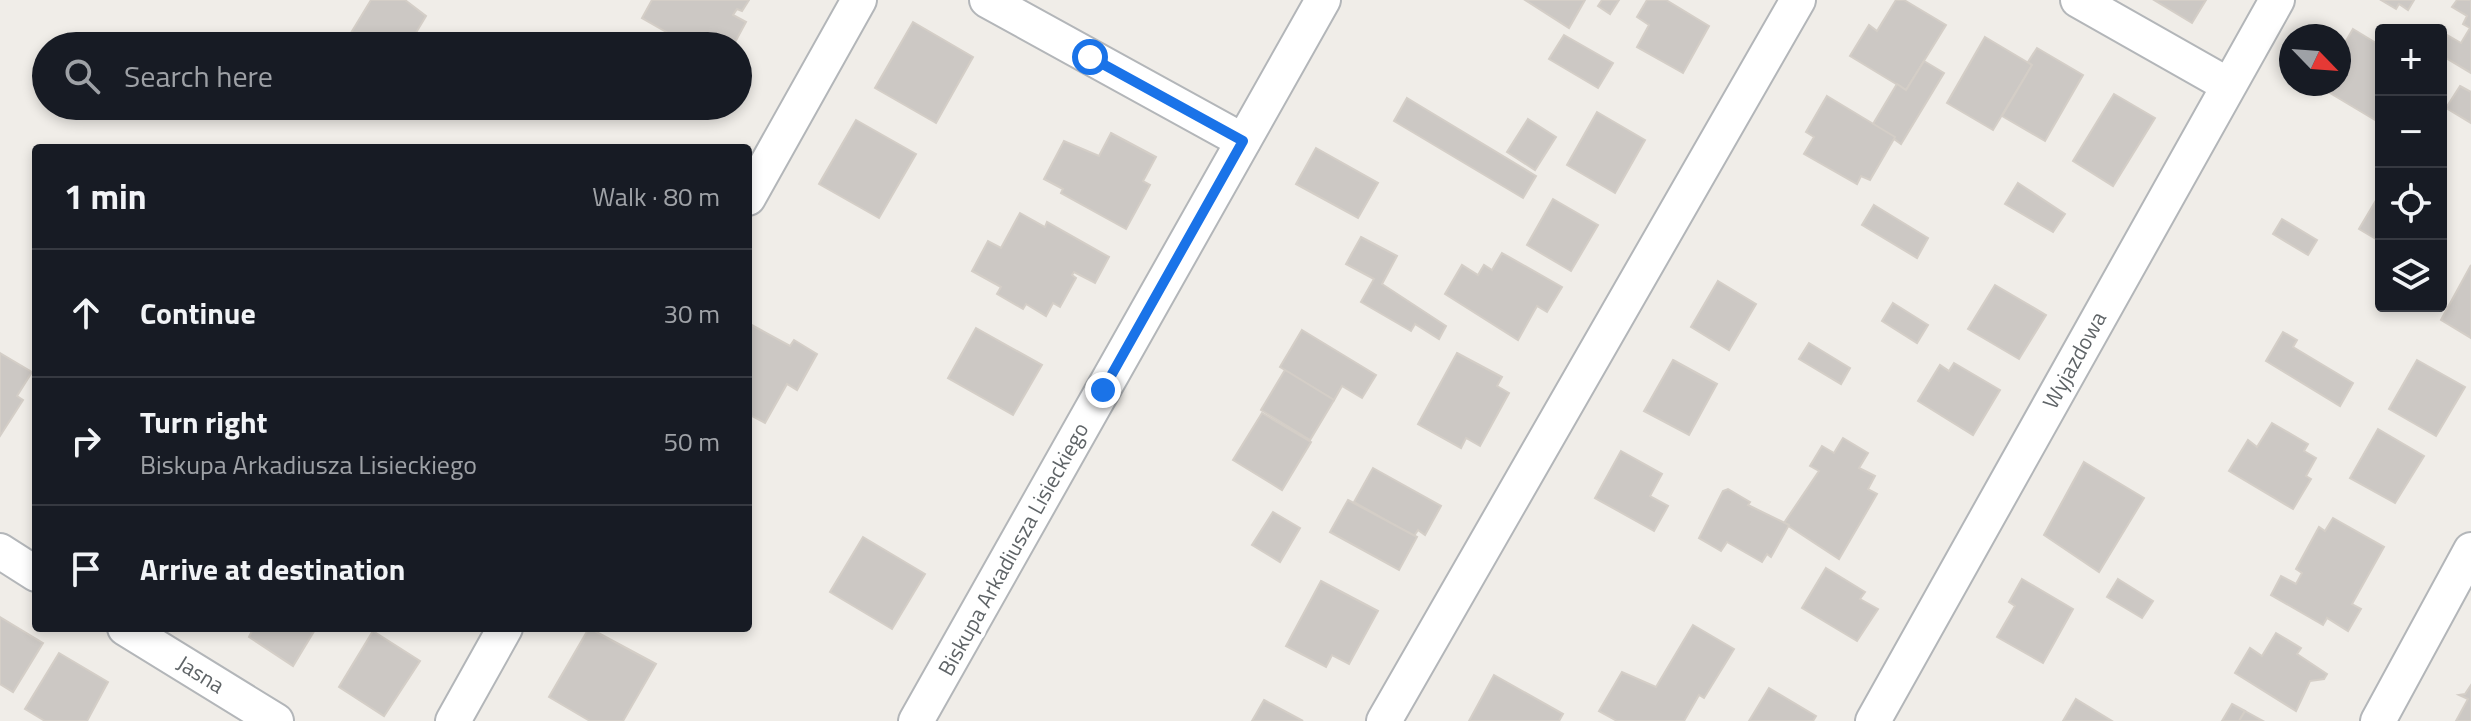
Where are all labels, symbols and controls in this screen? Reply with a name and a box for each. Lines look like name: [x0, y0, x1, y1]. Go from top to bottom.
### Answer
north arrow: [2279, 24, 2351, 96]
map controls: [2375, 24, 2447, 312]
button: +: [2375, 24, 2447, 96]
search box: [32, 32, 752, 120]
route start: [1072, 39, 1108, 75]
text: Search here: [124, 53, 273, 99]
icon: search: [60, 54, 104, 98]
button: −: [2375, 96, 2447, 168]
button: locate: [2375, 168, 2447, 240]
text: 1 min: [64, 170, 147, 222]
text: Walk · 80 m: [592, 177, 720, 216]
button: layers: [2375, 240, 2447, 312]
text: Continue: [140, 290, 256, 336]
icon: ahead: [64, 291, 108, 335]
text: 30 m: [663, 294, 720, 333]
street label: Wyjazdowa: [2033, 305, 2115, 415]
route end: [1085, 372, 1121, 408]
text: Turn right: [140, 399, 268, 445]
street label: Biskupa Arkadiusza Lisieckiego: [929, 416, 1097, 682]
icon: right: [64, 419, 108, 463]
text: 50 m: [663, 422, 720, 461]
text: Biskupa Arkadiusza Lisieckiego: [140, 445, 477, 484]
text: Arrive at destination: [140, 546, 405, 592]
icon: arrive: [64, 547, 108, 591]
street label: Jasna: [171, 646, 231, 702]

